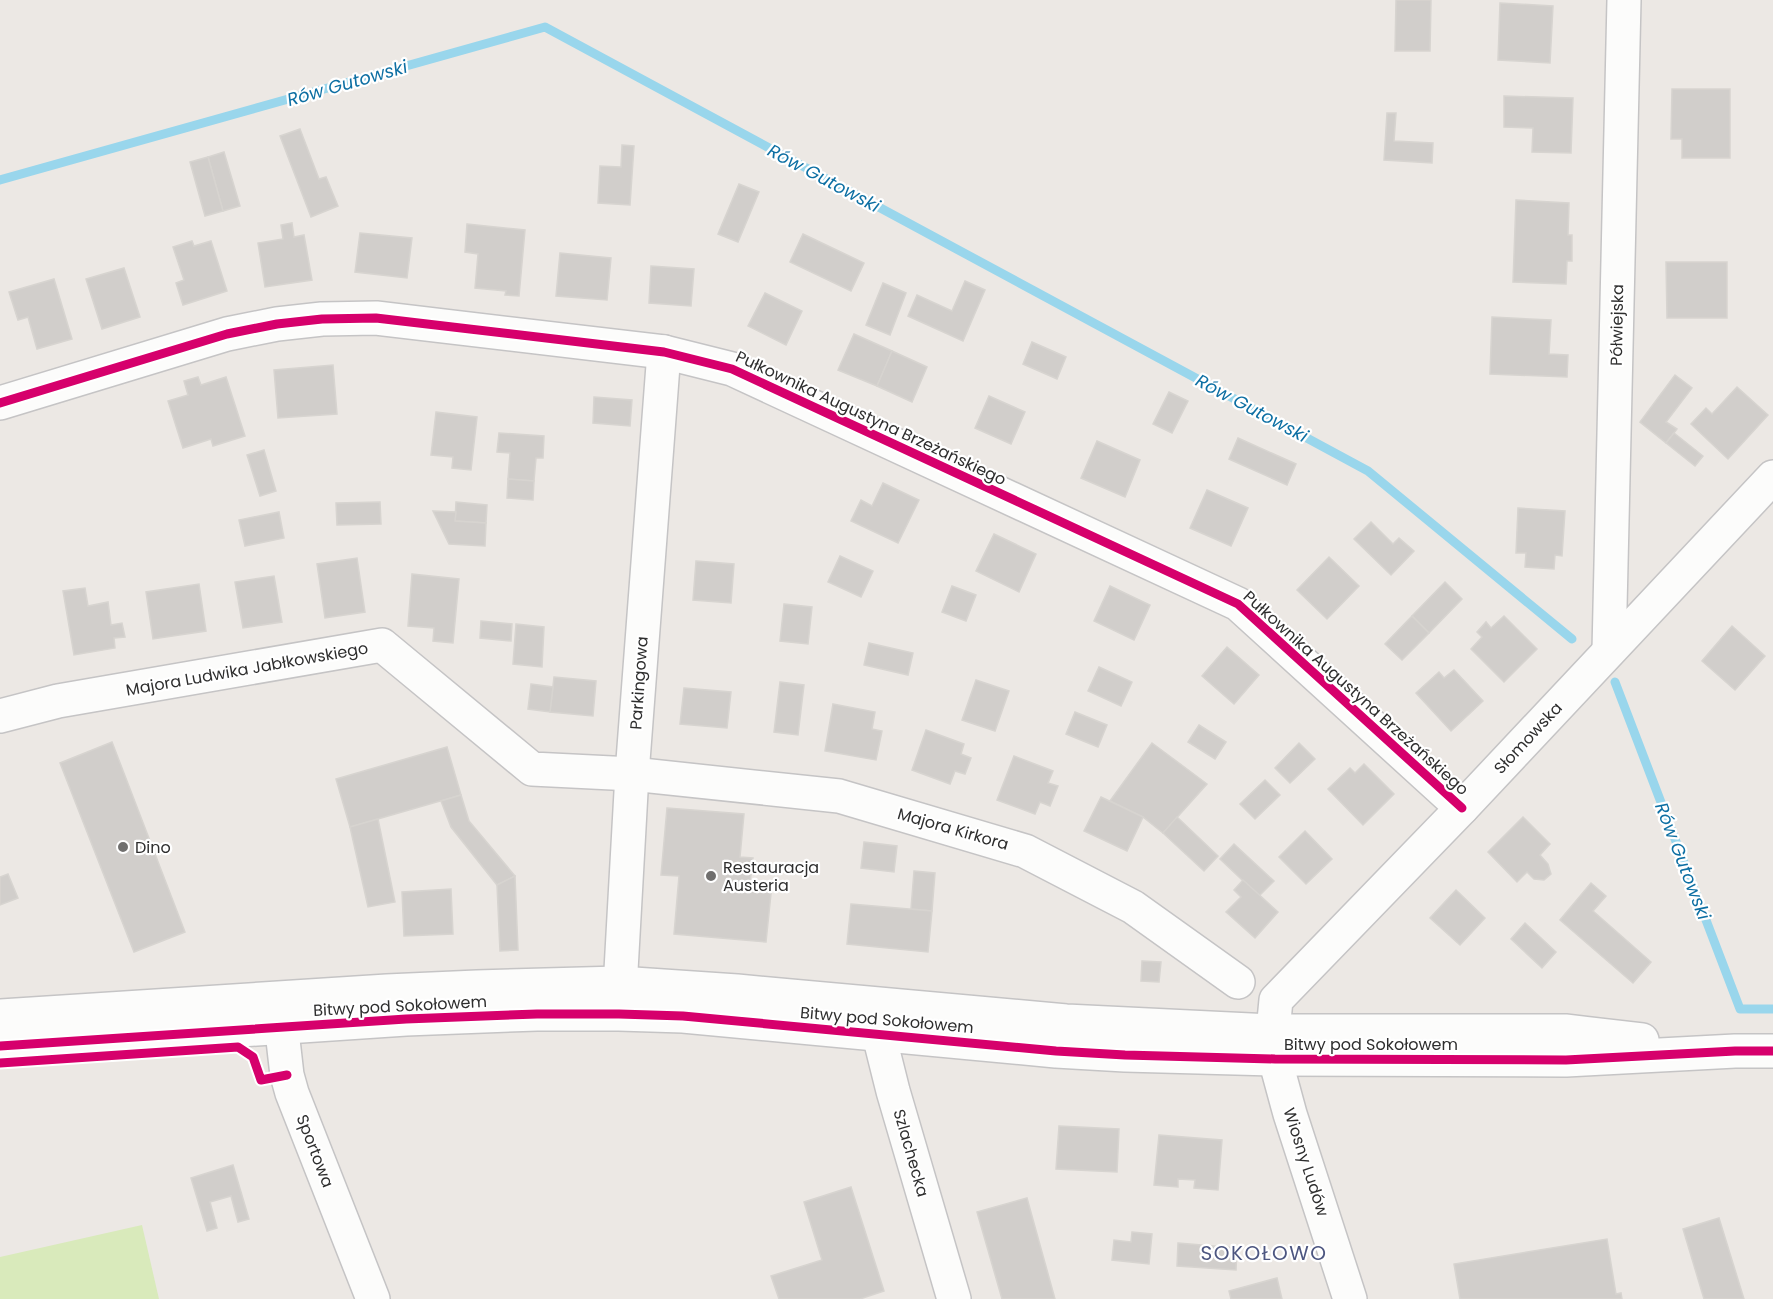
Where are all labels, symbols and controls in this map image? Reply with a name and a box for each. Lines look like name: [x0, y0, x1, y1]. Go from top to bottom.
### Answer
water label: Rów Gutowski: [284, 54, 411, 112]
water label: Rów Gutowski: [763, 138, 885, 218]
street label: Półwiejska: [1605, 284, 1629, 366]
street label: Pułkownika Augustyna Brzeżańskiego: [732, 345, 1010, 491]
water label: Rów Gutowski: [1191, 368, 1313, 448]
street label: Pułkownika Augustyna Brzeżańskiego: [1238, 585, 1474, 801]
street label: Majora Ludwika Jabłkowskiego: [124, 636, 370, 702]
street label: Parkingowa: [624, 636, 654, 730]
street label: Słomowska: [1489, 697, 1567, 779]
water label: Rów Gutowski: [1649, 799, 1717, 924]
street label: Majora Kirkora: [895, 802, 1011, 856]
place label: Dino: [135, 836, 171, 859]
marker: Dino: [116, 840, 130, 854]
place label: Restauracja Austeria: [723, 856, 819, 897]
marker: Restauracja Austeria: [704, 869, 718, 883]
street label: Bitwy pod Sokołowem: [313, 990, 487, 1022]
street label: Bitwy pod Sokołowem: [799, 1001, 975, 1039]
street label: Bitwy pod Sokołowem: [1284, 1033, 1458, 1056]
street label: Wiosny Ludów: [1278, 1105, 1334, 1219]
street label: Szlachecka: [888, 1107, 934, 1199]
street label: Sportowa: [291, 1111, 339, 1191]
district label: SOKOŁOWO: [1201, 1239, 1327, 1267]

